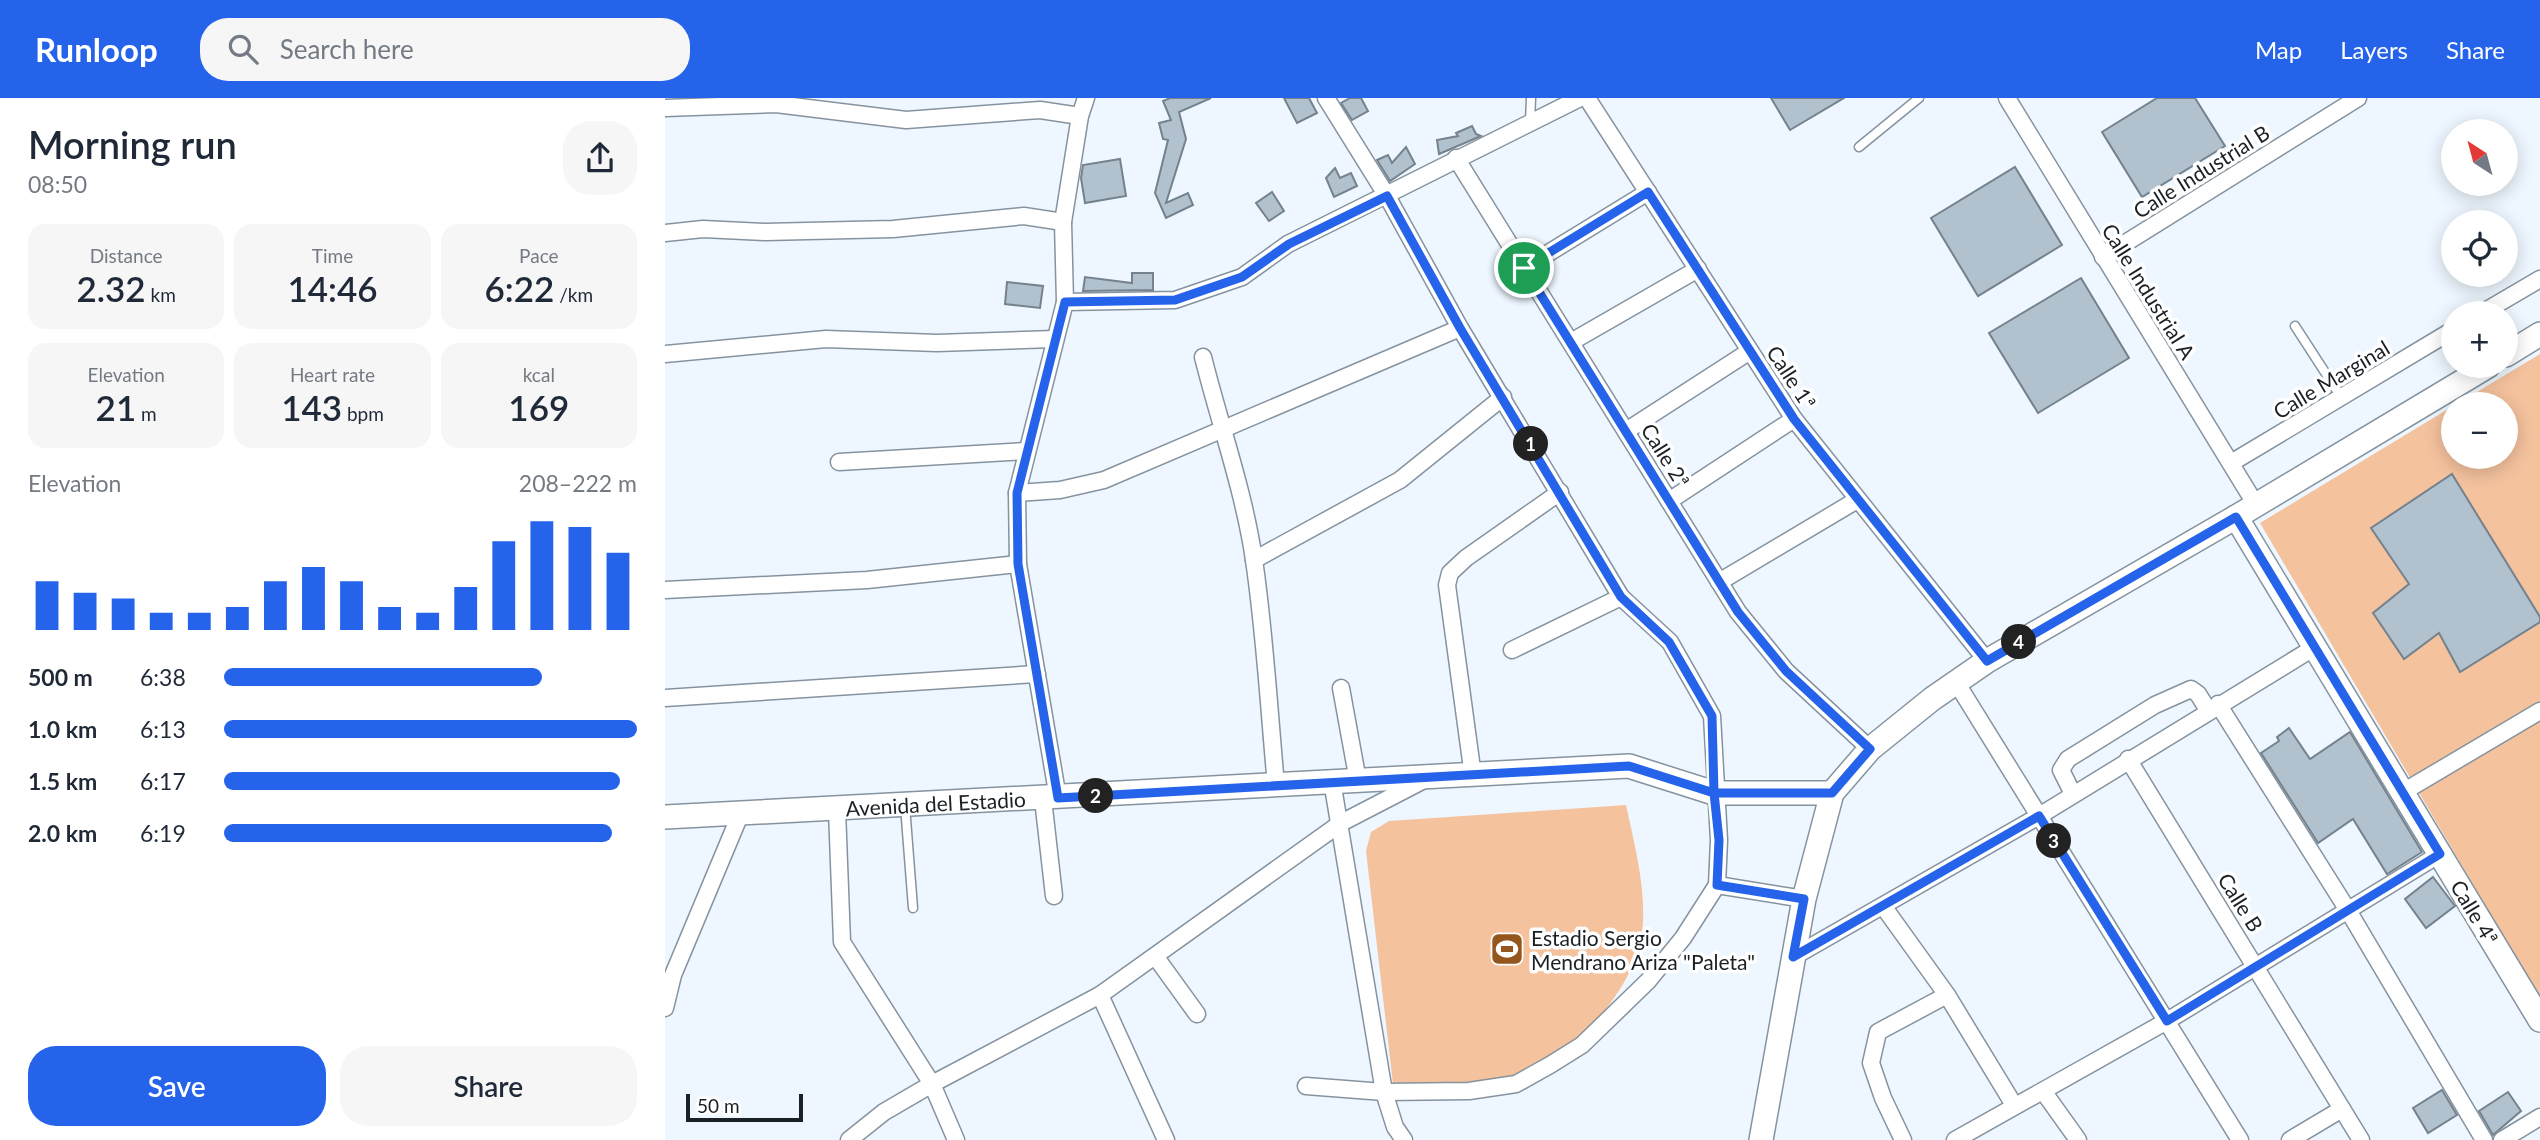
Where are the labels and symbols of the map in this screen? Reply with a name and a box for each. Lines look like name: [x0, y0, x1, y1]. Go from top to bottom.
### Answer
street label: Calle Industrial B: [2128, 119, 2274, 223]
north arrow: [2441, 119, 2518, 196]
street label: Calle Industrial A: [2097, 219, 2201, 364]
pin: [1494, 238, 1554, 298]
street label: Calle Marginal: [2268, 335, 2394, 423]
street label: Calle 1ª: [1762, 341, 1822, 413]
street label: Calle 2ª: [1637, 418, 1695, 492]
pin: 1: [1513, 426, 1549, 462]
pin: 4: [2001, 624, 2037, 660]
pin: 2: [1079, 778, 1113, 814]
street label: Avenida del Estadio: [845, 785, 1026, 820]
pin: 3: [2037, 824, 2071, 858]
street label: Calle B: [2213, 868, 2269, 936]
street label: Calle 4ª: [2446, 875, 2504, 949]
place label: Estadio Sergio Mendrano Ariza "Paleta": [1531, 925, 1755, 974]
sports icon: Estadio Sergio Mendrano Ariza "Paleta": [1488, 930, 1526, 968]
scale bar: [686, 1091, 803, 1123]

